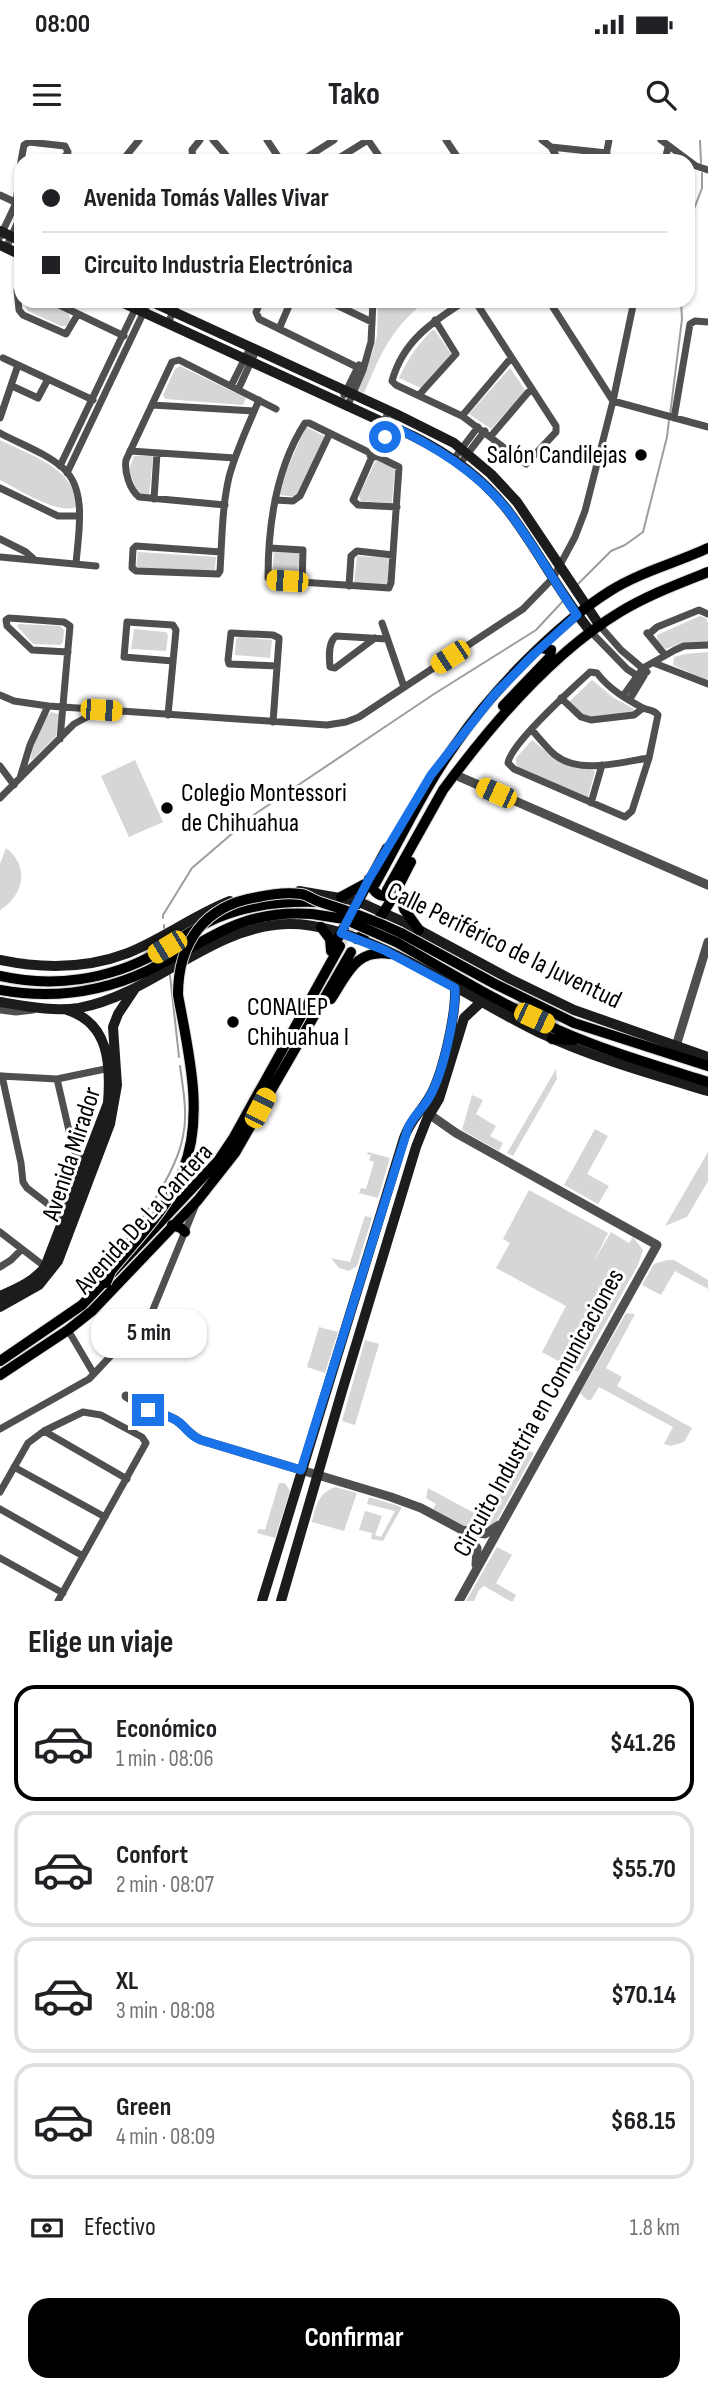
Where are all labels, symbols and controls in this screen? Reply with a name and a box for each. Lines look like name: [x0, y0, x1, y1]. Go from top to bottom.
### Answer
text: 08:00: [35, 9, 90, 40]
text: Tako: [328, 75, 380, 114]
icon: menu: [28, 76, 66, 114]
icon: search: [642, 76, 680, 114]
text: Avenida Tomás Valles Vivar: [84, 183, 329, 214]
text: Circuito Industria Electrónica: [84, 250, 353, 281]
route start: [369, 421, 401, 453]
place label: Salón Candilejas: [487, 440, 627, 471]
marker: Salón Candilejas: [633, 447, 649, 463]
car: [266, 569, 309, 593]
car: [427, 637, 474, 677]
car: [80, 698, 123, 722]
car: [473, 775, 520, 811]
place label: Colegio Montessori de Chihuahua: [181, 778, 347, 839]
marker: Colegio Montessori de Chihuahua: [159, 800, 175, 816]
street label: Calle Periférico de la Juventud: [382, 876, 626, 1016]
car: [144, 927, 191, 967]
place label: CONALEP Chihuahua I: [247, 992, 349, 1053]
car: [511, 1000, 558, 1036]
marker: CONALEP Chihuahua I: [225, 1014, 241, 1030]
street label: Avenida Mirador: [36, 1083, 108, 1226]
car: [242, 1085, 279, 1131]
street label: Avenida De La Cantera: [68, 1137, 220, 1301]
street label: Circuito Industria en Comunicaciones: [447, 1264, 631, 1562]
callout: 5 min: [90, 1308, 206, 1358]
text: 5 min: [127, 1319, 171, 1347]
route end: [132, 1394, 164, 1426]
text: Elige un viaje: [28, 1623, 173, 1662]
icon: car: [32, 1712, 95, 1775]
text: Económico: [116, 1714, 217, 1745]
text: $41.26: [610, 1728, 676, 1759]
text: 1 min · 08:06: [116, 1745, 213, 1773]
icon: car: [32, 1838, 95, 1901]
text: Confort: [116, 1840, 188, 1871]
text: $55.70: [611, 1854, 676, 1885]
text: 2 min · 08:07: [116, 1871, 214, 1899]
icon: car: [32, 1964, 95, 2027]
text: XL: [116, 1966, 138, 1997]
text: $70.14: [611, 1980, 676, 2011]
text: 3 min · 08:08: [116, 1997, 215, 2025]
icon: car: [32, 2090, 95, 2153]
text: Green: [116, 2092, 171, 2123]
text: $68.15: [610, 2106, 676, 2137]
text: 4 min · 08:09: [116, 2123, 215, 2151]
icon: cash: [28, 2209, 66, 2247]
text: Efectivo: [84, 2212, 156, 2243]
text: 1.8 km: [630, 2214, 680, 2242]
button: Confirmar: [28, 2298, 680, 2378]

